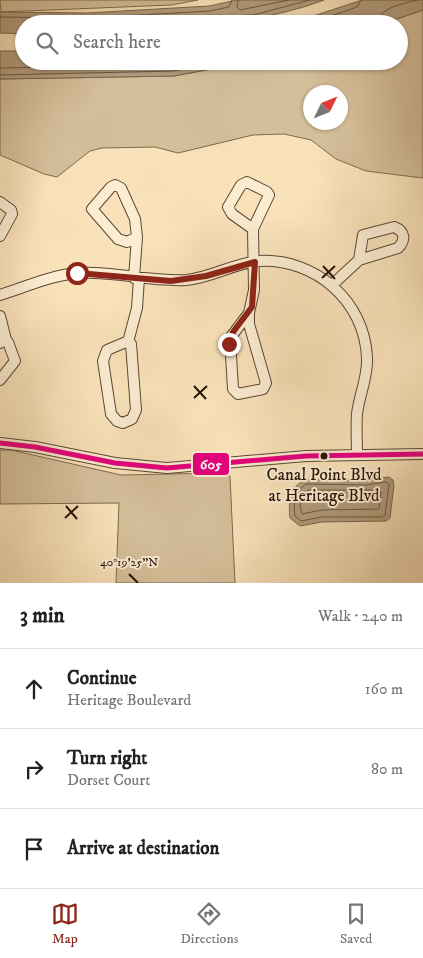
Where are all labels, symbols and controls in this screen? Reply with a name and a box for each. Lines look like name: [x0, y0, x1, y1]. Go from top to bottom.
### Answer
search box: [15, 15, 408, 70]
icon: search: [33, 29, 61, 57]
text: Search here: [73, 31, 161, 54]
north arrow: [303, 85, 348, 130]
route start: [66, 262, 89, 285]
route end: [218, 333, 241, 356]
marker: Canal Point Blvd at Heritage Blvd: [319, 451, 329, 461]
line badge: 605: [192, 452, 230, 476]
text: 605: [200, 456, 222, 474]
place label: Canal Point Blvd at Heritage Blvd: [267, 464, 382, 507]
text: 40°19'25"N: [100, 555, 158, 570]
text: 3 min: [20, 603, 65, 629]
text: Walk · 240 m: [318, 606, 403, 626]
text: Continue: [67, 667, 137, 690]
icon: ahead: [20, 675, 48, 703]
text: 160 m: [365, 679, 403, 699]
text: Heritage Boulevard: [67, 690, 191, 710]
text: Turn right: [67, 747, 147, 770]
icon: right: [20, 755, 48, 783]
text: 80 m: [371, 759, 403, 779]
text: Dorset Court: [67, 770, 150, 790]
icon: arrive: [20, 835, 48, 863]
text: Arrive at destination: [67, 837, 219, 860]
tab: Map: [51, 900, 79, 948]
tab: Directions: [180, 900, 238, 948]
tab: Saved: [340, 900, 372, 948]

